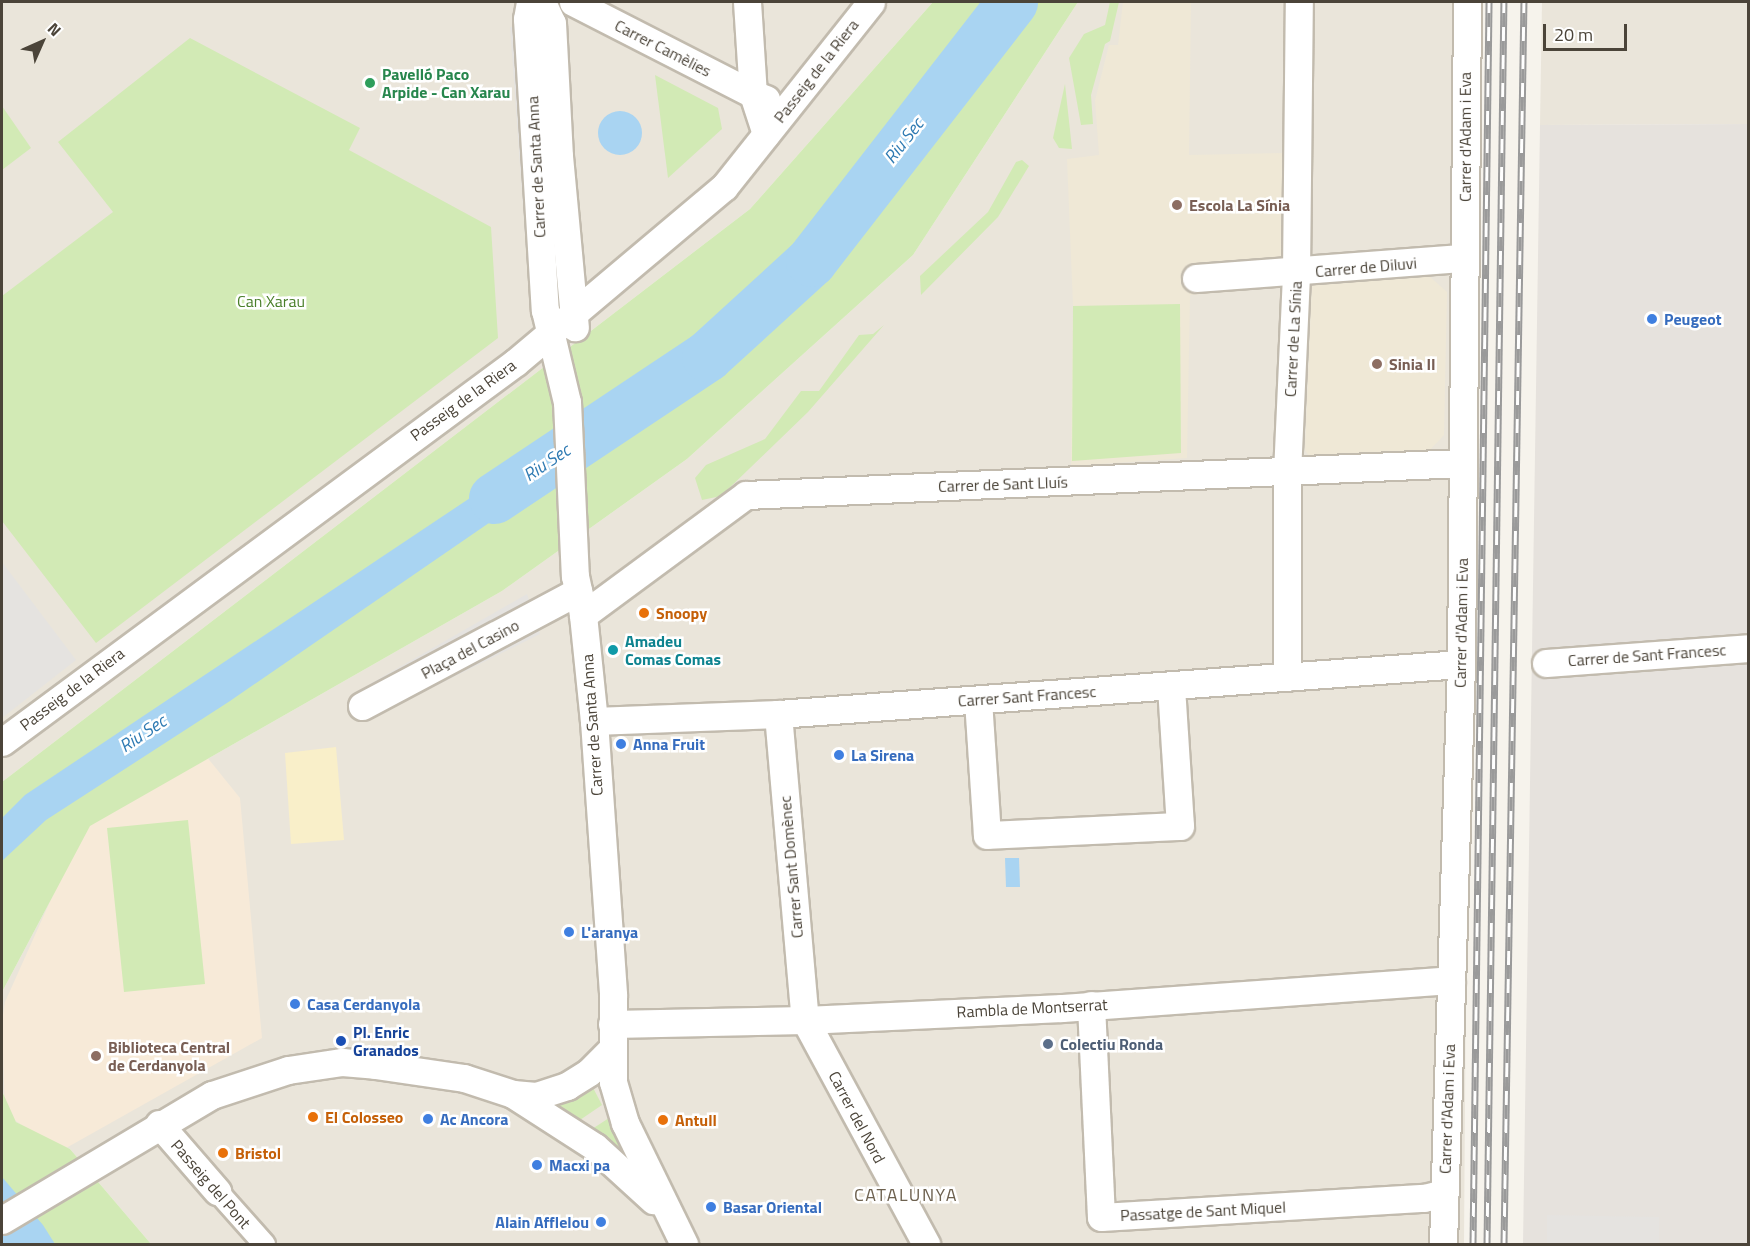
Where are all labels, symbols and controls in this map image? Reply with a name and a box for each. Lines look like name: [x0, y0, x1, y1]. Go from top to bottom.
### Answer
north arrow: [12, 12, 72, 72]
scale bar: [1546, 12, 1630, 50]
street label: Carrer Camèlies: [612, 15, 714, 81]
street label: Passeig de la Riera: [770, 15, 862, 127]
text: N: [42, 17, 67, 42]
text: 20 m: [1554, 21, 1593, 48]
place label: Pavelló Paco Arpide - Can Xarau: [382, 64, 510, 102]
street label: Carrer d'Adam i Eva: [1455, 72, 1475, 202]
marker: Pavelló Paco Arpide - Can Xarau: [363, 76, 377, 90]
street label: Carrer de Santa Anna: [523, 96, 549, 238]
water label: Riu Sec: [880, 114, 928, 168]
place label: Escola La Sínia: [1189, 195, 1290, 215]
marker: Escola La Sínia: [1170, 198, 1184, 212]
street label: Carrer de Diluvi: [1314, 253, 1418, 281]
street label: Carrer de La Sínia: [1280, 280, 1306, 398]
park label: Can Xarau: [237, 291, 305, 311]
place label: Peugeot: [1664, 309, 1721, 329]
marker: Peugeot: [1645, 312, 1659, 326]
place label: Sinia II: [1389, 354, 1436, 374]
street label: Passeig de la Riera: [406, 355, 520, 445]
marker: Sinia II: [1370, 357, 1384, 371]
water label: Riu Sec: [520, 440, 574, 486]
street label: Carrer de Sant Lluís: [938, 472, 1068, 496]
street label: Carrer d'Adam i Eva: [1450, 558, 1472, 688]
place label: Snoopy: [656, 603, 707, 623]
marker: Snoopy: [637, 606, 651, 620]
street label: Plaça del Casino: [418, 615, 522, 683]
place label: Amadeu Comas Comas: [625, 631, 721, 669]
street label: Carrer de Sant Francesc: [1567, 640, 1727, 670]
street label: Passeig de la Riera: [16, 643, 128, 735]
marker: Amadeu Comas Comas: [606, 643, 620, 657]
street label: Carrer de Santa Anna: [577, 654, 607, 796]
street label: Carrer Sant Francesc: [957, 682, 1097, 710]
water label: Riu Sec: [116, 711, 170, 757]
place label: Anna Fruit: [633, 734, 705, 754]
marker: Anna Fruit: [614, 737, 628, 751]
place label: La Sirena: [851, 745, 914, 765]
marker: La Sirena: [832, 748, 846, 762]
street label: Carrer Sant Domènec: [775, 795, 807, 939]
place label: L'aranya: [581, 922, 638, 942]
marker: L'aranya: [562, 925, 576, 939]
place label: Casa Cerdanyola: [307, 994, 420, 1014]
street label: Rambla de Montserrat: [956, 994, 1108, 1022]
marker: Casa Cerdanyola: [288, 997, 302, 1011]
place label: Pl. Enric Granados: [353, 1022, 419, 1060]
marker: Pl. Enric Granados: [334, 1034, 348, 1048]
place label: Colectiu Ronda: [1060, 1034, 1163, 1054]
place label: Biblioteca Central de Cerdanyola: [108, 1037, 230, 1075]
marker: Colectiu Ronda: [1041, 1037, 1055, 1051]
street label: Carrer d'Adam i Eva: [1435, 1044, 1459, 1174]
marker: Biblioteca Central de Cerdanyola: [89, 1049, 103, 1063]
street label: Carrer del Nord: [825, 1068, 889, 1166]
place label: El Colosseo: [325, 1107, 403, 1127]
place label: Ac Ancora: [440, 1109, 508, 1129]
marker: El Colosseo: [306, 1110, 320, 1124]
place label: Antull: [675, 1110, 717, 1130]
marker: Ac Ancora: [421, 1112, 435, 1126]
marker: Antull: [656, 1113, 670, 1127]
street label: Passeig del Pont: [167, 1136, 255, 1232]
place label: Bristol: [235, 1143, 281, 1163]
marker: Bristol: [216, 1146, 230, 1160]
place label: Macxi pa: [549, 1155, 610, 1175]
marker: Macxi pa: [530, 1158, 544, 1172]
district label: CATALUNYA: [854, 1184, 958, 1206]
place label: Basar Oriental: [723, 1197, 822, 1217]
street label: Passatge de Sant Miquel: [1120, 1197, 1286, 1225]
marker: Basar Oriental: [704, 1200, 718, 1214]
place label: Alain Afflelou: [495, 1212, 589, 1232]
marker: Alain Afflelou: [594, 1215, 608, 1229]

